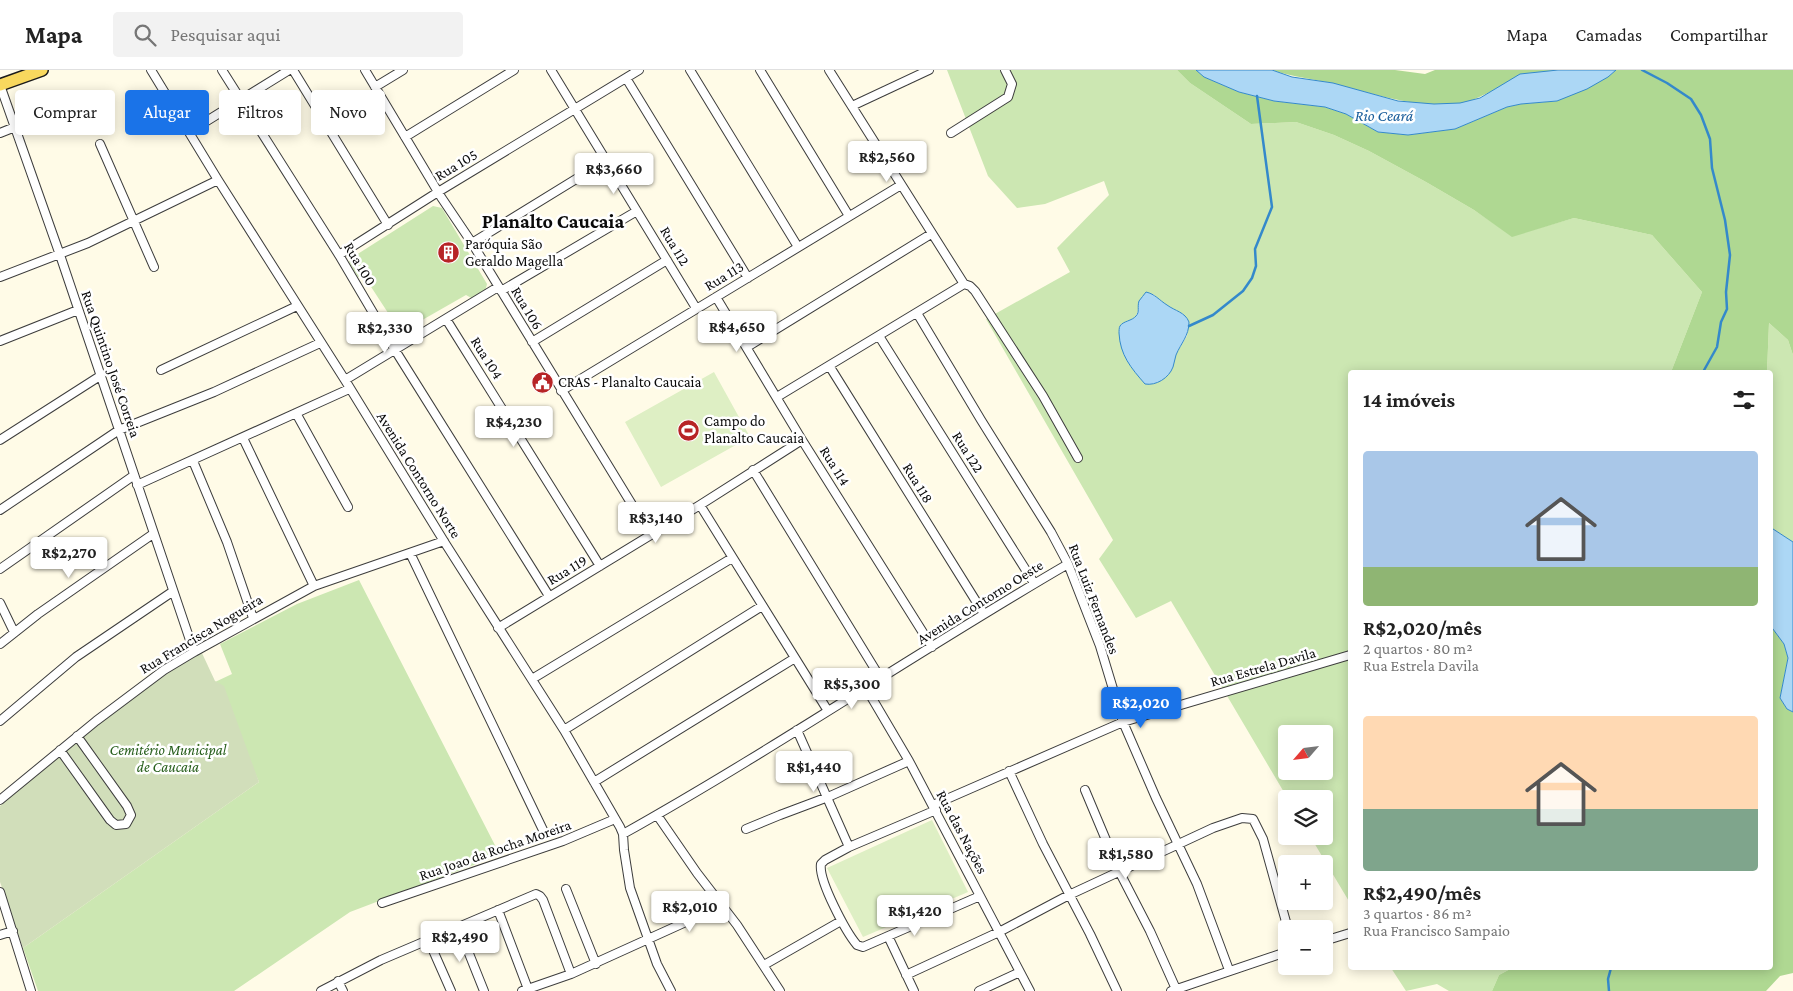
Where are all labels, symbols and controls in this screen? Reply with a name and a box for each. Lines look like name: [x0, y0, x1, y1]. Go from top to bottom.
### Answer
search box: [113, 12, 463, 57]
text: Mapa: [25, 21, 83, 48]
icon: search: [131, 21, 159, 49]
text: Pesquisar aqui: [171, 24, 280, 45]
text: Mapa: [1507, 25, 1548, 45]
text: Camadas: [1576, 25, 1642, 45]
text: Compartilhar: [1670, 25, 1768, 45]
chip: Comprar: [15, 90, 115, 135]
chip: Alugar: [125, 90, 209, 135]
chip: Filtros: [219, 90, 301, 135]
chip: Novo: [311, 90, 385, 135]
water label: Rio Ceará: [1355, 107, 1414, 124]
pin: R$2,560: [841, 140, 933, 183]
street label: Rua 105: [432, 146, 480, 184]
text: R$2,560: [859, 148, 915, 165]
pin: R$3,660: [568, 152, 660, 195]
text: R$3,660: [586, 160, 642, 177]
district label: Planalto Caucaia: [482, 210, 624, 232]
street label: Rua 112: [657, 223, 693, 269]
place label: Paróquia São Geraldo Magella: [465, 236, 563, 270]
street label: Rua 100: [341, 239, 379, 289]
building icon: Paróquia São Geraldo Magella: [437, 241, 461, 265]
street label: Rua 113: [701, 258, 747, 294]
street label: Rua 106: [508, 284, 546, 332]
street label: Rua Quintino José Correia: [77, 288, 144, 440]
pin: R$4,650: [691, 310, 783, 353]
pin: R$2,330: [339, 312, 431, 354]
text: R$4,650: [709, 318, 765, 335]
text: R$2,330: [357, 319, 413, 336]
street label: Rua 104: [468, 334, 506, 382]
public building icon: CRAS - Planalto Caucaia: [530, 370, 554, 394]
place label: CRAS - Planalto Caucaia: [558, 374, 702, 390]
icon: filters: [1730, 386, 1758, 414]
text: 14 imóveis: [1363, 388, 1455, 412]
pin: R$4,230: [468, 406, 560, 448]
street label: Avenida Contorno Norte: [374, 409, 465, 541]
text: R$4,230: [486, 413, 542, 430]
place label: Campo do Planalto Caucaia: [704, 413, 804, 446]
sports icon: Campo do Planalto Caucaia: [676, 418, 700, 442]
street label: Rua 122: [949, 429, 987, 475]
street label: Rua 114: [817, 443, 853, 489]
street label: Rua 118: [900, 460, 936, 506]
icon: home: [1516, 484, 1606, 574]
pin: R$3,140: [610, 502, 702, 544]
text: R$3,140: [629, 509, 683, 526]
pin: R$2,270: [23, 536, 115, 579]
street label: Rua Luiz Fernandes: [1066, 542, 1122, 656]
text: R$2,270: [41, 544, 97, 561]
street label: Rua 119: [544, 552, 590, 588]
street label: Avenida Contorno Oeste: [914, 556, 1046, 647]
street label: Rua Francisca Nogueira: [137, 591, 266, 678]
text: R$2,020/mês: [1363, 616, 1482, 640]
text: 2 quartos · 80 m²: [1363, 640, 1472, 657]
street label: Rua Estrela Davila: [1209, 644, 1318, 690]
text: Rua Estrela Davila: [1363, 657, 1479, 674]
pin: R$5,300: [806, 668, 898, 710]
text: R$5,300: [823, 675, 881, 692]
pin: R$2,020: [1095, 686, 1187, 729]
text: R$2,020: [1112, 694, 1170, 711]
north arrow: [1278, 725, 1332, 780]
map controls: [1278, 725, 1333, 975]
park label: Cemitério Municipal de Caucaia: [110, 742, 227, 775]
icon: home: [1516, 749, 1606, 839]
pin: R$1,440: [768, 750, 860, 793]
text: R$1,440: [787, 758, 841, 775]
street label: Rua das Nações: [932, 788, 991, 877]
button: layers: [1278, 790, 1333, 845]
street label: Rua Joao da Rocha Moreira: [417, 816, 573, 884]
pin: R$1,580: [1080, 838, 1172, 880]
text: R$1,580: [1099, 845, 1153, 862]
button: +: [1278, 855, 1333, 910]
text: R$2,490/mês: [1363, 881, 1481, 905]
pin: R$2,010: [644, 890, 736, 933]
pin: R$1,420: [869, 894, 961, 937]
text: R$2,010: [662, 898, 718, 915]
text: R$1,420: [888, 902, 942, 919]
text: 3 quartos · 86 m²: [1363, 905, 1471, 922]
pin: R$2,490: [414, 920, 506, 963]
button: −: [1278, 920, 1333, 975]
text: Rua Francisco Sampaio: [1363, 922, 1510, 939]
text: R$2,490: [432, 928, 488, 945]

